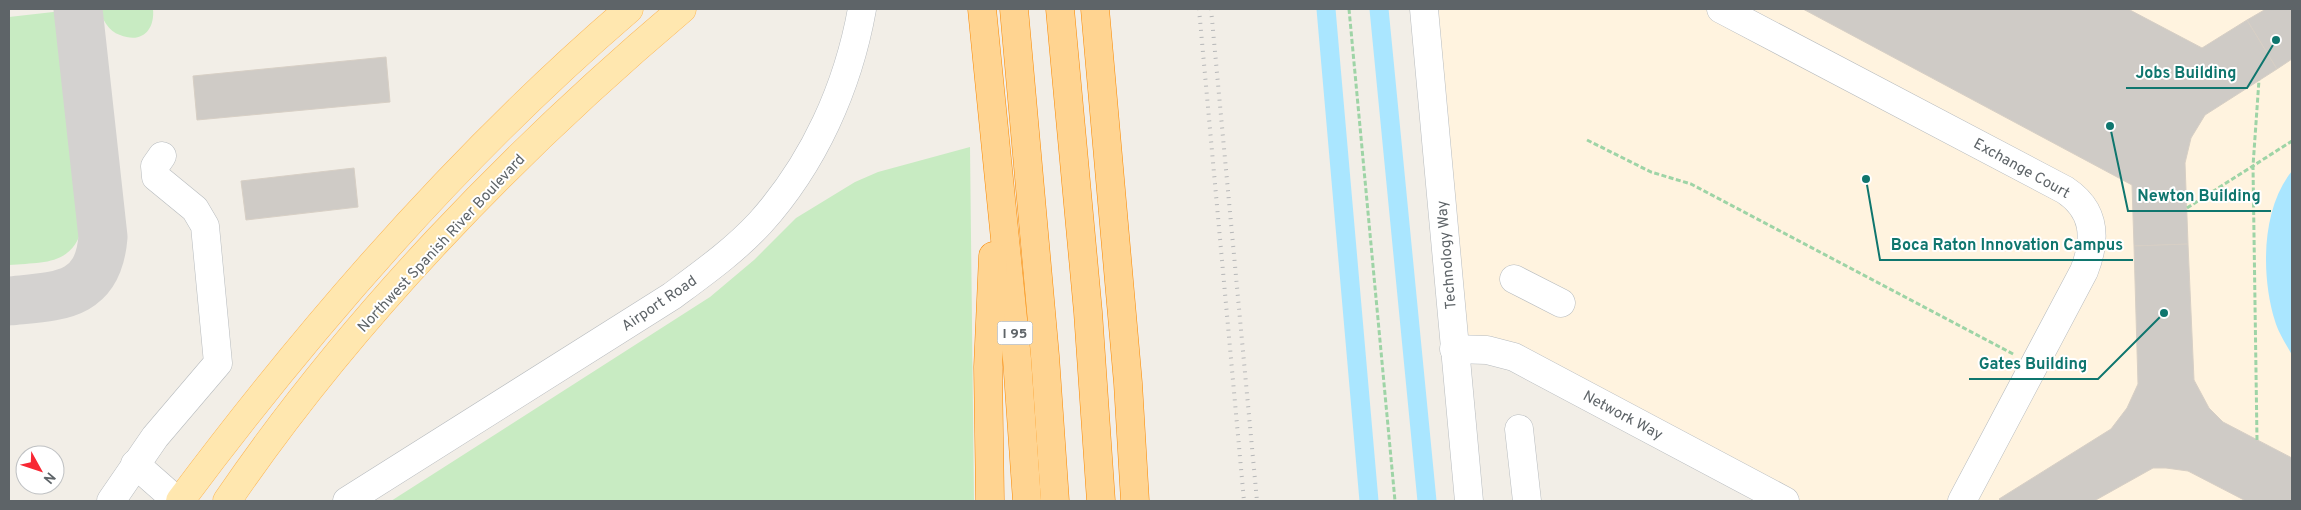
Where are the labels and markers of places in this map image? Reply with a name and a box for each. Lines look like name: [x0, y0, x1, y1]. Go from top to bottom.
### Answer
callout: Jobs Building: [2126, 57, 2247, 88]
callout: Newton Building: [2128, 180, 2271, 211]
callout: Boca Raton Innovation Campus: [1880, 229, 2133, 260]
callout: Gates Building: [1969, 348, 2098, 379]

